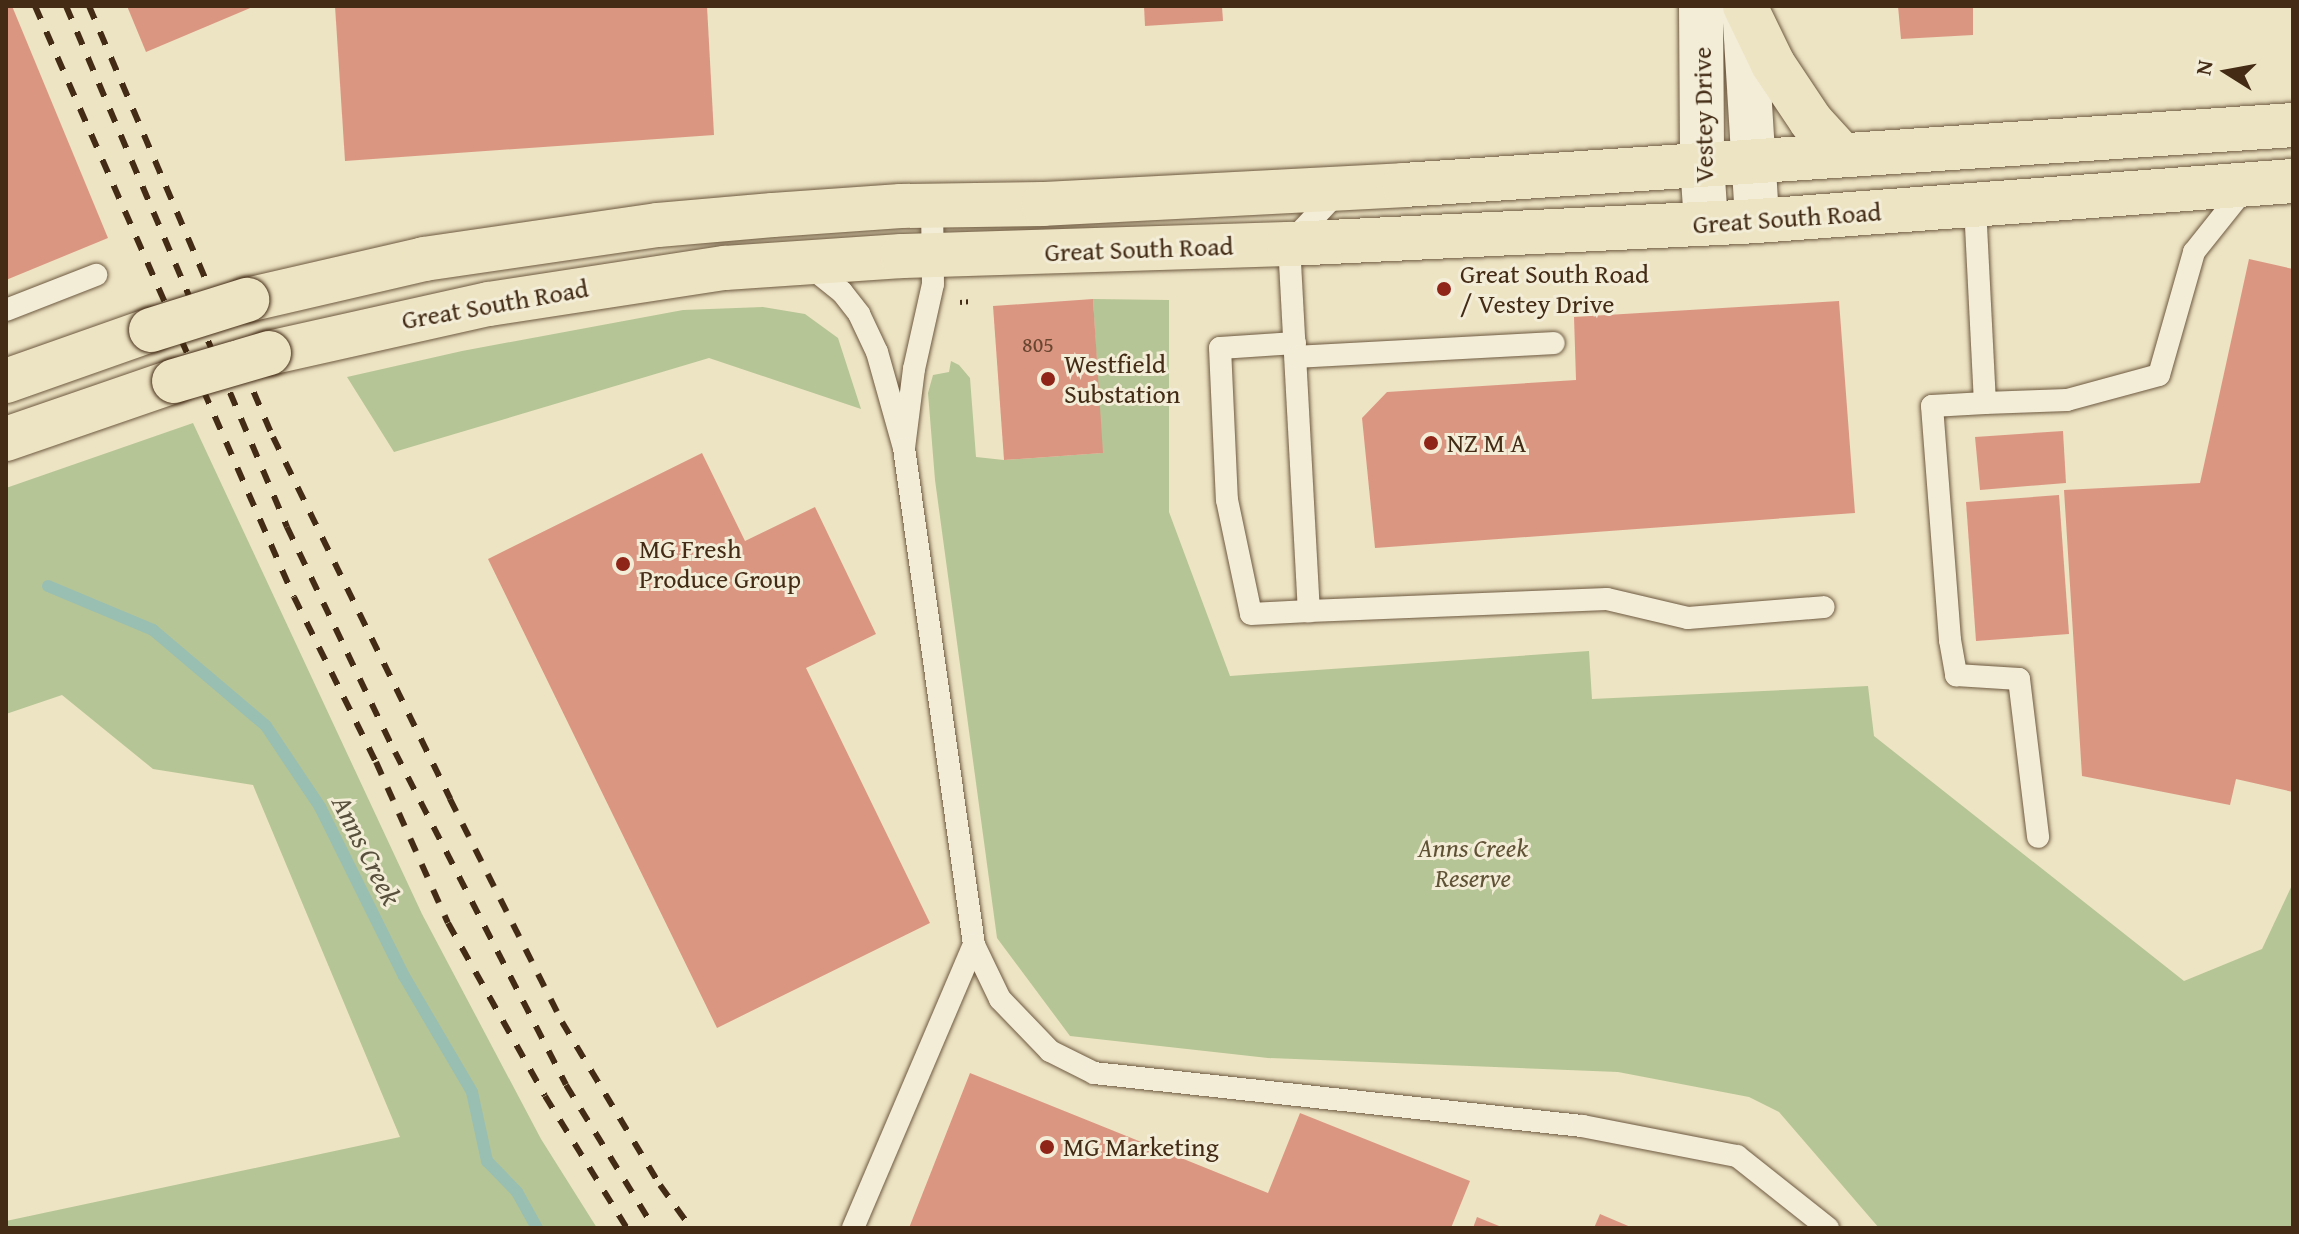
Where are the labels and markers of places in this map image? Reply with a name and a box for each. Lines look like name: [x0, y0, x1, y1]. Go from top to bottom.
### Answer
place label: Great South Road / Vestey Drive: [1460, 258, 1649, 320]
marker: Great South Road / Vestey Drive: [1435, 280, 1453, 298]
place label: Westfield Substation: [1064, 348, 1180, 410]
marker: Westfield Substation: [1039, 370, 1057, 388]
place label: NZ M A: [1447, 427, 1526, 459]
marker: NZ M A: [1422, 434, 1440, 452]
place label: MG Fresh Produce Group: [639, 533, 801, 594]
marker: MG Fresh Produce Group: [614, 555, 632, 573]
place label: MG Marketing: [1063, 1131, 1219, 1163]
marker: MG Marketing: [1038, 1138, 1056, 1156]

